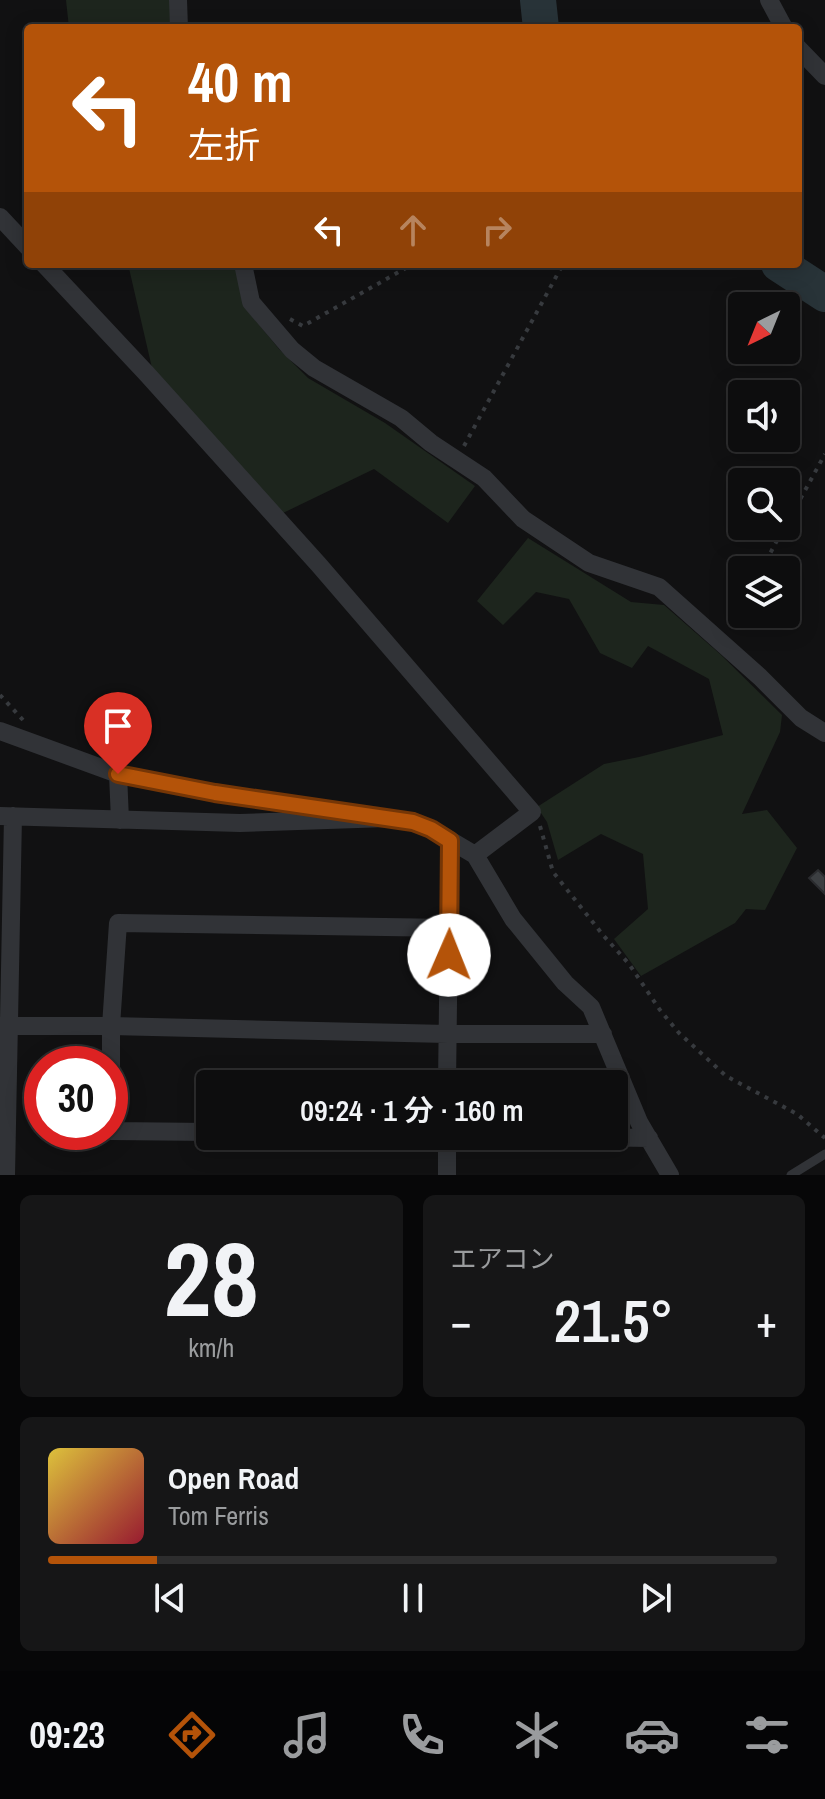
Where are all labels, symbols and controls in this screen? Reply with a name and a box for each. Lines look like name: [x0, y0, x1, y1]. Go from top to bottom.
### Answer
text: 40 m: [188, 44, 293, 119]
icon: left: [56, 56, 160, 160]
text: 左折: [188, 121, 260, 169]
icon: left: [307, 208, 351, 252]
icon: ahead: [391, 208, 435, 252]
icon: right: [475, 208, 519, 252]
north arrow: [728, 292, 800, 364]
map controls: [728, 292, 800, 628]
button: sound: [728, 380, 800, 452]
button: search: [728, 468, 800, 540]
button: layers: [728, 556, 800, 628]
pin: [84, 692, 152, 774]
icon: arrive: [96, 704, 140, 748]
position arrow: [407, 913, 491, 997]
speed limit sign: 30: [24, 1046, 128, 1150]
text: 09:24 · 1 分 · 160 m: [300, 1090, 524, 1130]
text: 28: [164, 1208, 259, 1348]
text: エアコン: [451, 1241, 555, 1276]
text: 21.5°: [554, 1280, 674, 1361]
text: −: [451, 1291, 472, 1351]
text: +: [756, 1291, 777, 1351]
text: km/h: [188, 1330, 234, 1365]
text: Open Road: [168, 1458, 299, 1498]
text: Tom Ferris: [168, 1498, 269, 1533]
icon: previous: [148, 1576, 192, 1620]
icon: pause: [391, 1576, 435, 1620]
icon: next: [634, 1576, 678, 1620]
icon: directions: [164, 1707, 220, 1763]
icon: music: [279, 1707, 335, 1763]
icon: phone: [394, 1707, 450, 1763]
icon: climate: [509, 1707, 565, 1763]
icon: car: [624, 1707, 680, 1763]
icon: filters: [739, 1707, 795, 1763]
text: 09:23: [30, 1711, 105, 1759]

